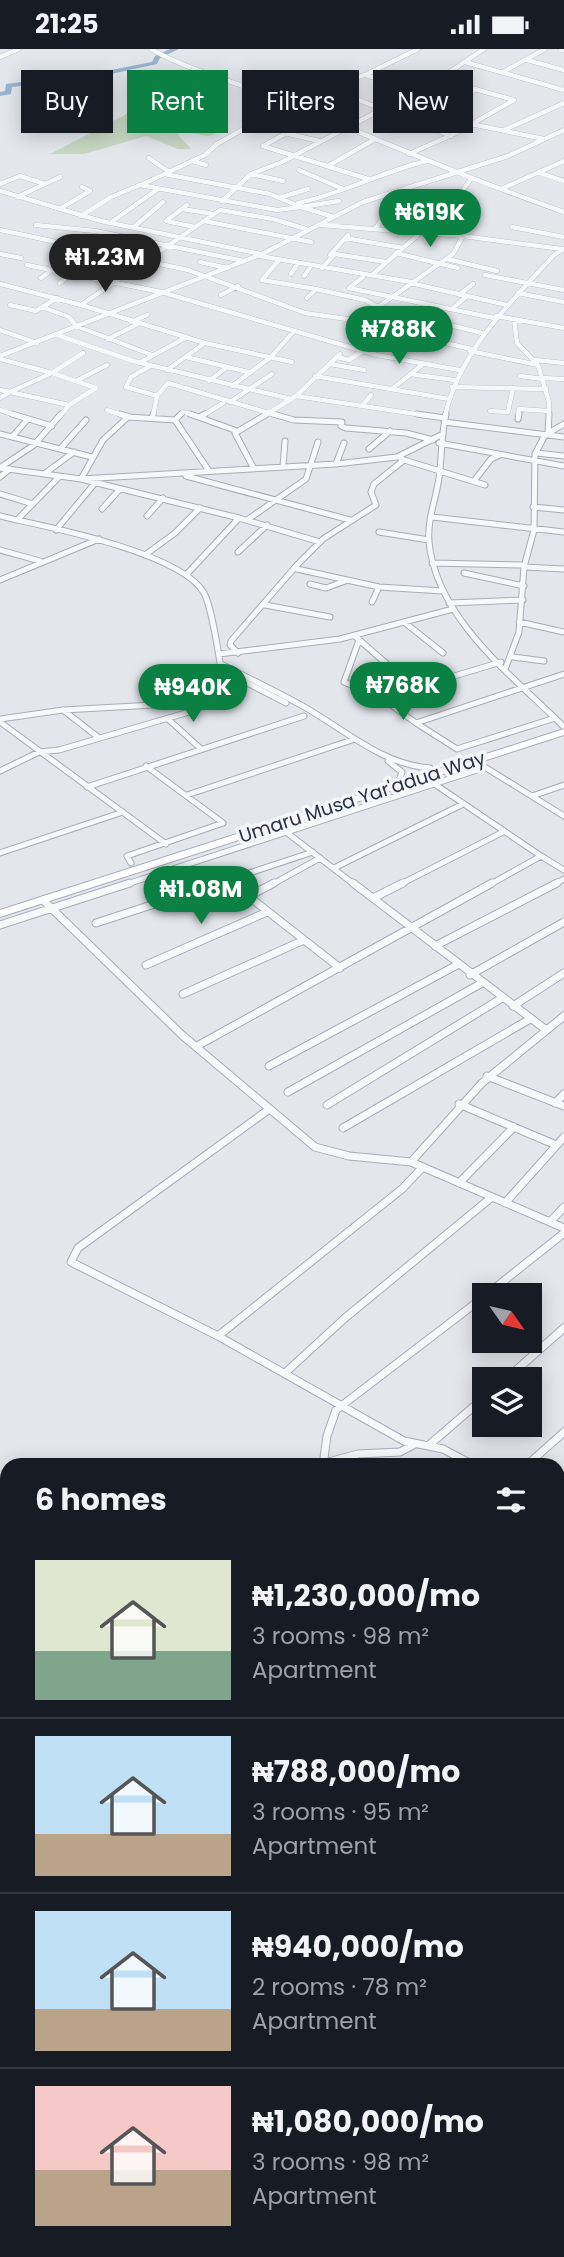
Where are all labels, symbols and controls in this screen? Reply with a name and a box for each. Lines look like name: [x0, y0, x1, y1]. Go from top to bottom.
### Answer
text: 21:25: [35, 6, 99, 42]
chip: Buy: [21, 70, 113, 133]
chip: Rent: [127, 70, 228, 133]
chip: Filters: [242, 70, 359, 133]
chip: New: [373, 70, 473, 133]
pin: ₦619K: [381, 189, 479, 249]
text: ₦619K: [395, 196, 465, 228]
pin: ₦1.23M: [48, 235, 162, 294]
text: ₦1.23M: [65, 241, 145, 273]
pin: ₦788K: [350, 307, 448, 366]
text: ₦788K: [362, 313, 436, 345]
pin: ₦768K: [354, 663, 452, 722]
pin: ₦940K: [144, 665, 242, 724]
text: ₦768K: [366, 669, 440, 701]
text: ₦940K: [154, 671, 232, 703]
street label: Umaru Musa Yar'adua Way: [235, 744, 489, 850]
pin: ₦1.08M: [144, 867, 258, 926]
text: ₦1.08M: [160, 873, 242, 905]
north arrow: [472, 1283, 542, 1353]
map controls: [472, 1283, 542, 1437]
button: layers: [472, 1367, 542, 1437]
text: 6 homes: [35, 1478, 167, 1521]
icon: filters: [492, 1481, 530, 1519]
text: ₦1,230,000/mo: [252, 1574, 480, 1617]
icon: home: [91, 1588, 175, 1672]
text: 3 rooms · 98 m²: [252, 1620, 429, 1652]
text: Apartment: [252, 1654, 377, 1686]
text: ₦788,000/mo: [252, 1750, 460, 1793]
icon: home: [91, 1764, 175, 1848]
text: 3 rooms · 95 m²: [252, 1796, 429, 1828]
text: Apartment: [252, 1830, 377, 1862]
text: ₦940,000/mo: [252, 1925, 464, 1968]
icon: home: [91, 1939, 175, 2023]
text: 2 rooms · 78 m²: [252, 1971, 427, 2003]
text: Apartment: [252, 2005, 377, 2037]
text: ₦1,080,000/mo: [252, 2100, 484, 2143]
icon: home: [91, 2114, 175, 2198]
text: 3 rooms · 98 m²: [252, 2146, 429, 2178]
text: Apartment: [252, 2180, 377, 2212]

